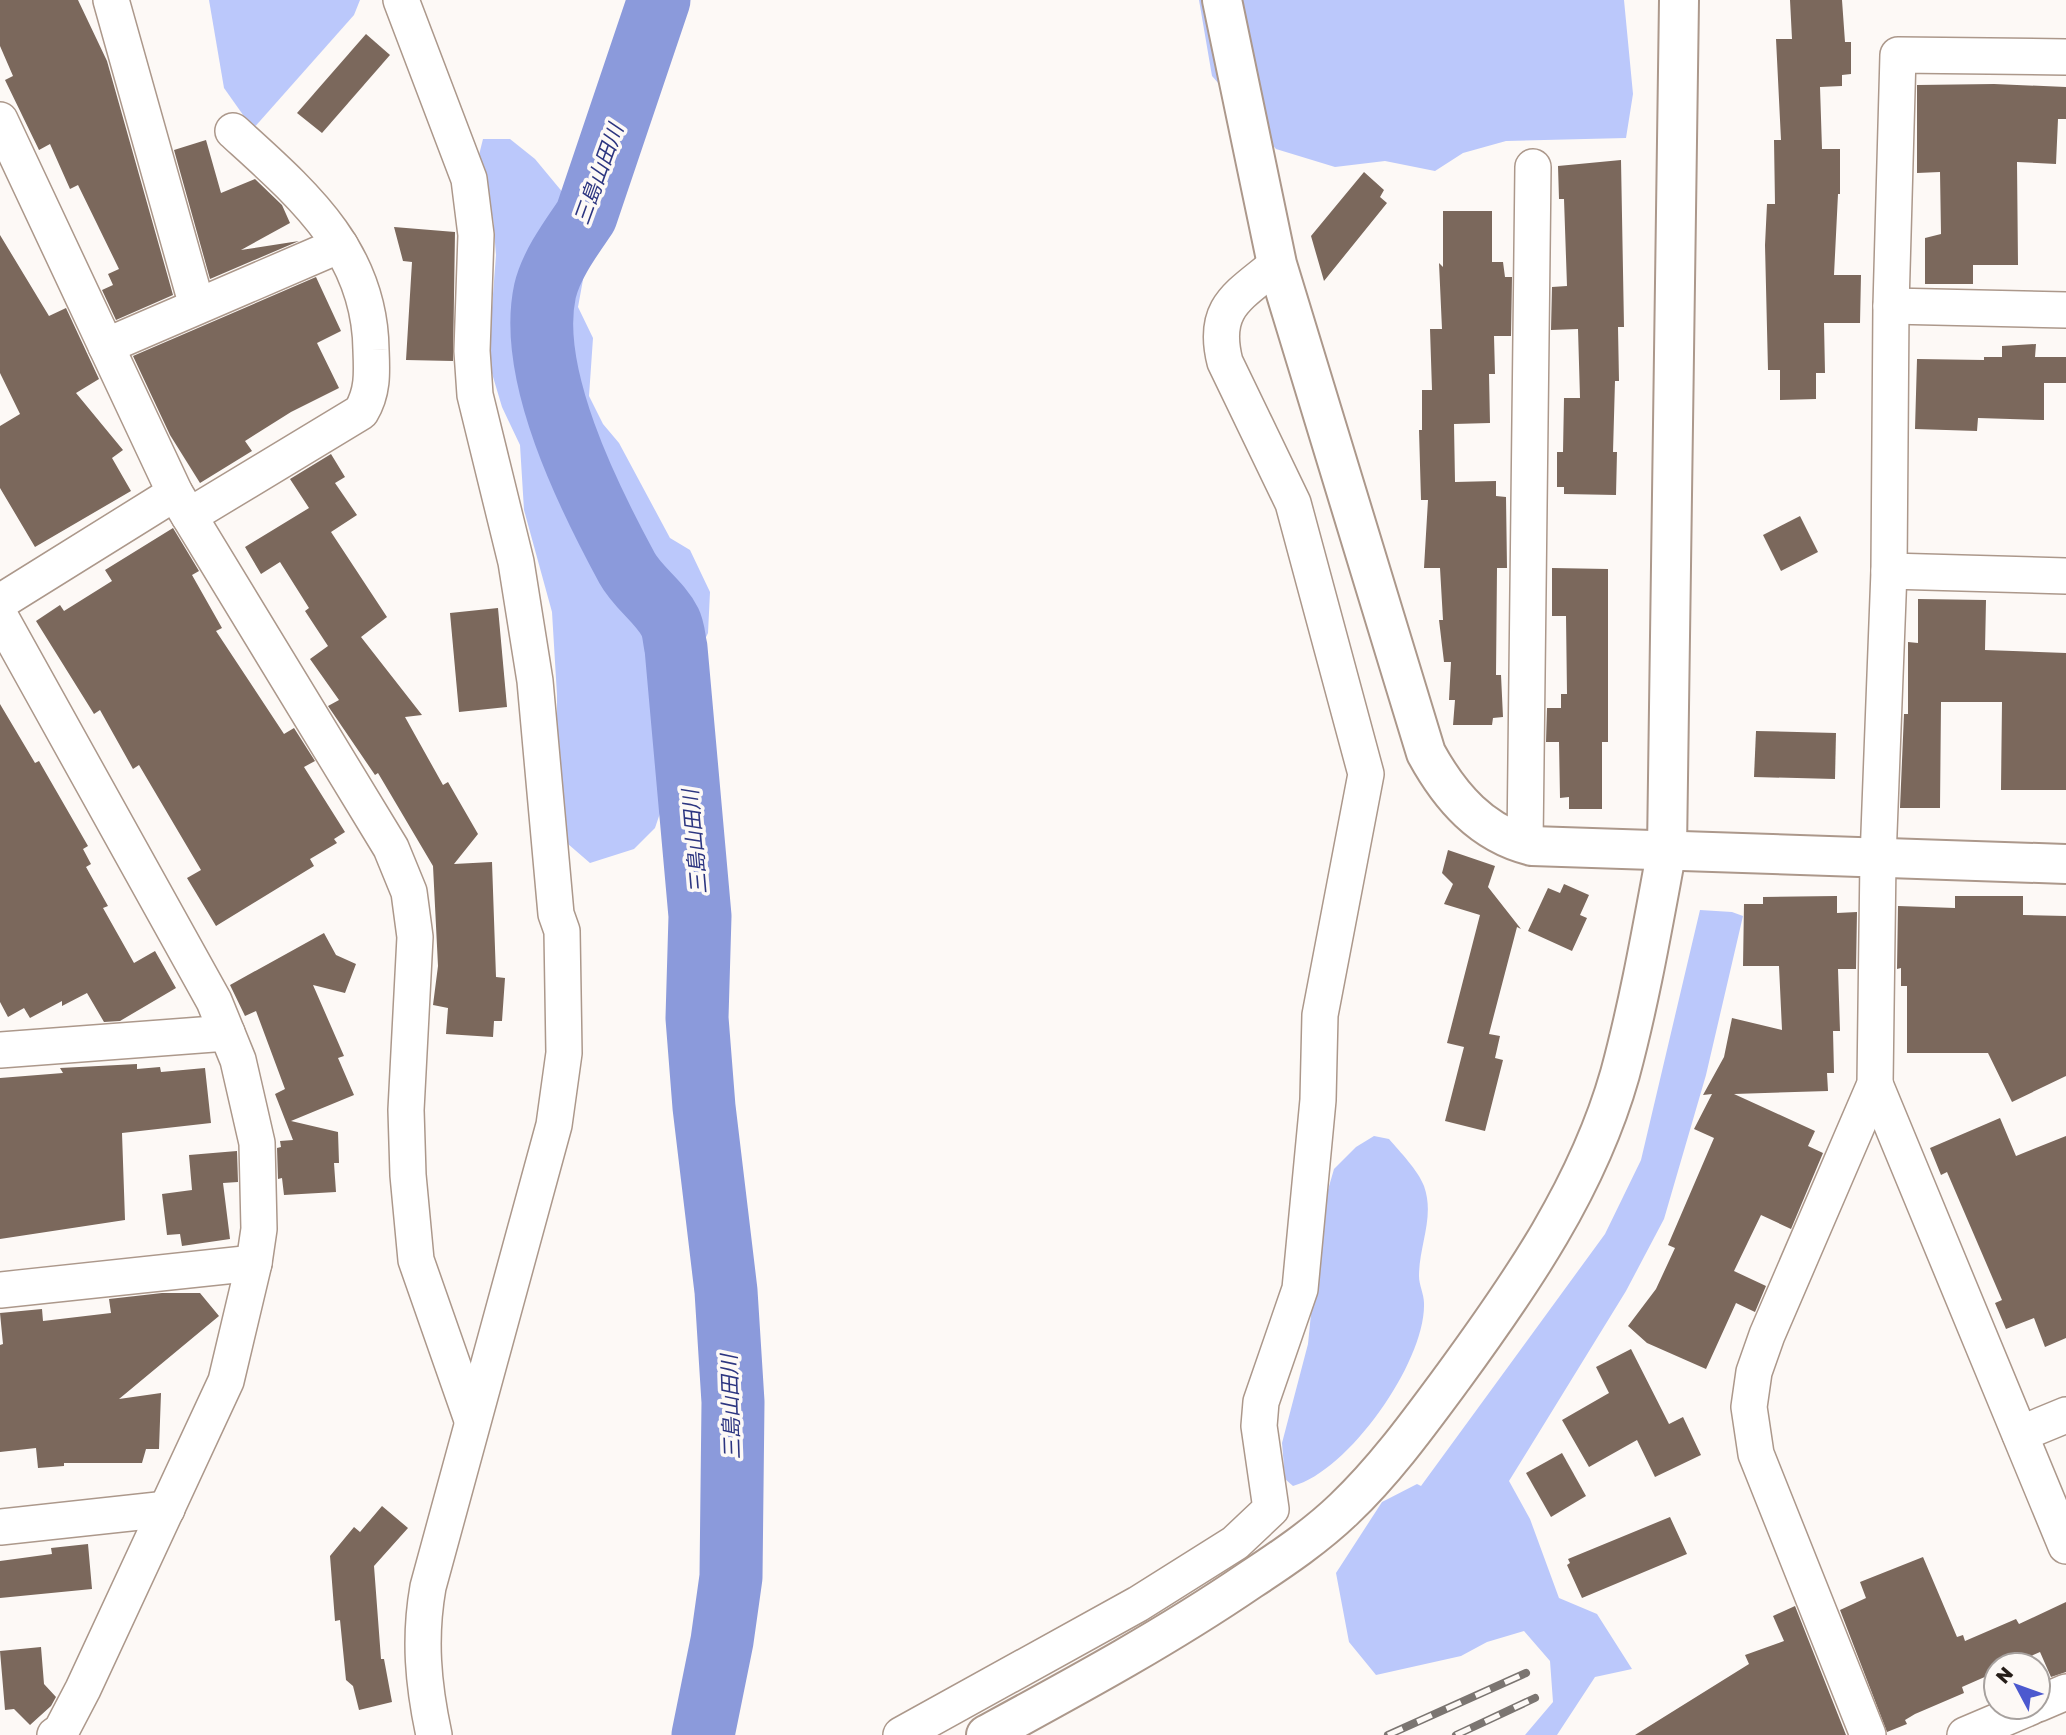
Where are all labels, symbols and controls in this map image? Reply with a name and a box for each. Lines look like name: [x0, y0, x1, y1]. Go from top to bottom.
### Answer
water label: 三島山田川: [568, 118, 629, 228]
water label: 三島山田川: [676, 787, 712, 895]
water label: 三島山田川: [715, 1352, 745, 1460]
north arrow: [1982, 1651, 2052, 1721]
text: N: [1990, 1662, 2017, 1688]

